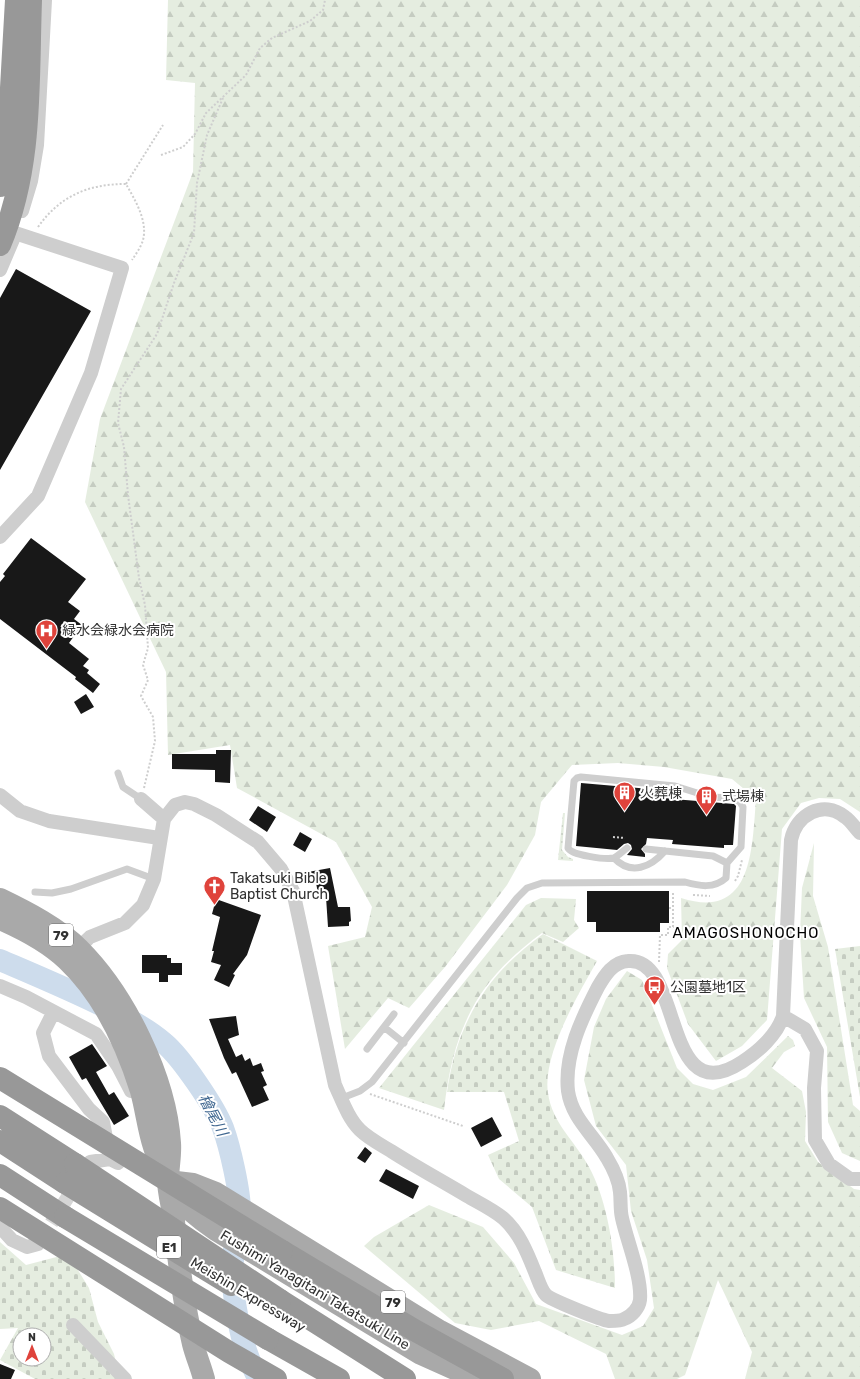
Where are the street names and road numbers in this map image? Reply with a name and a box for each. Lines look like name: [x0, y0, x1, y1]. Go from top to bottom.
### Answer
road number: 79: [49, 924, 73, 946]
street label: Fushimi Yanagitani Takatsuki Line: [217, 1227, 413, 1353]
road number: E1: [157, 1236, 181, 1258]
street label: Meishin Expressway: [187, 1254, 309, 1336]
road number: 79: [381, 1291, 405, 1313]

